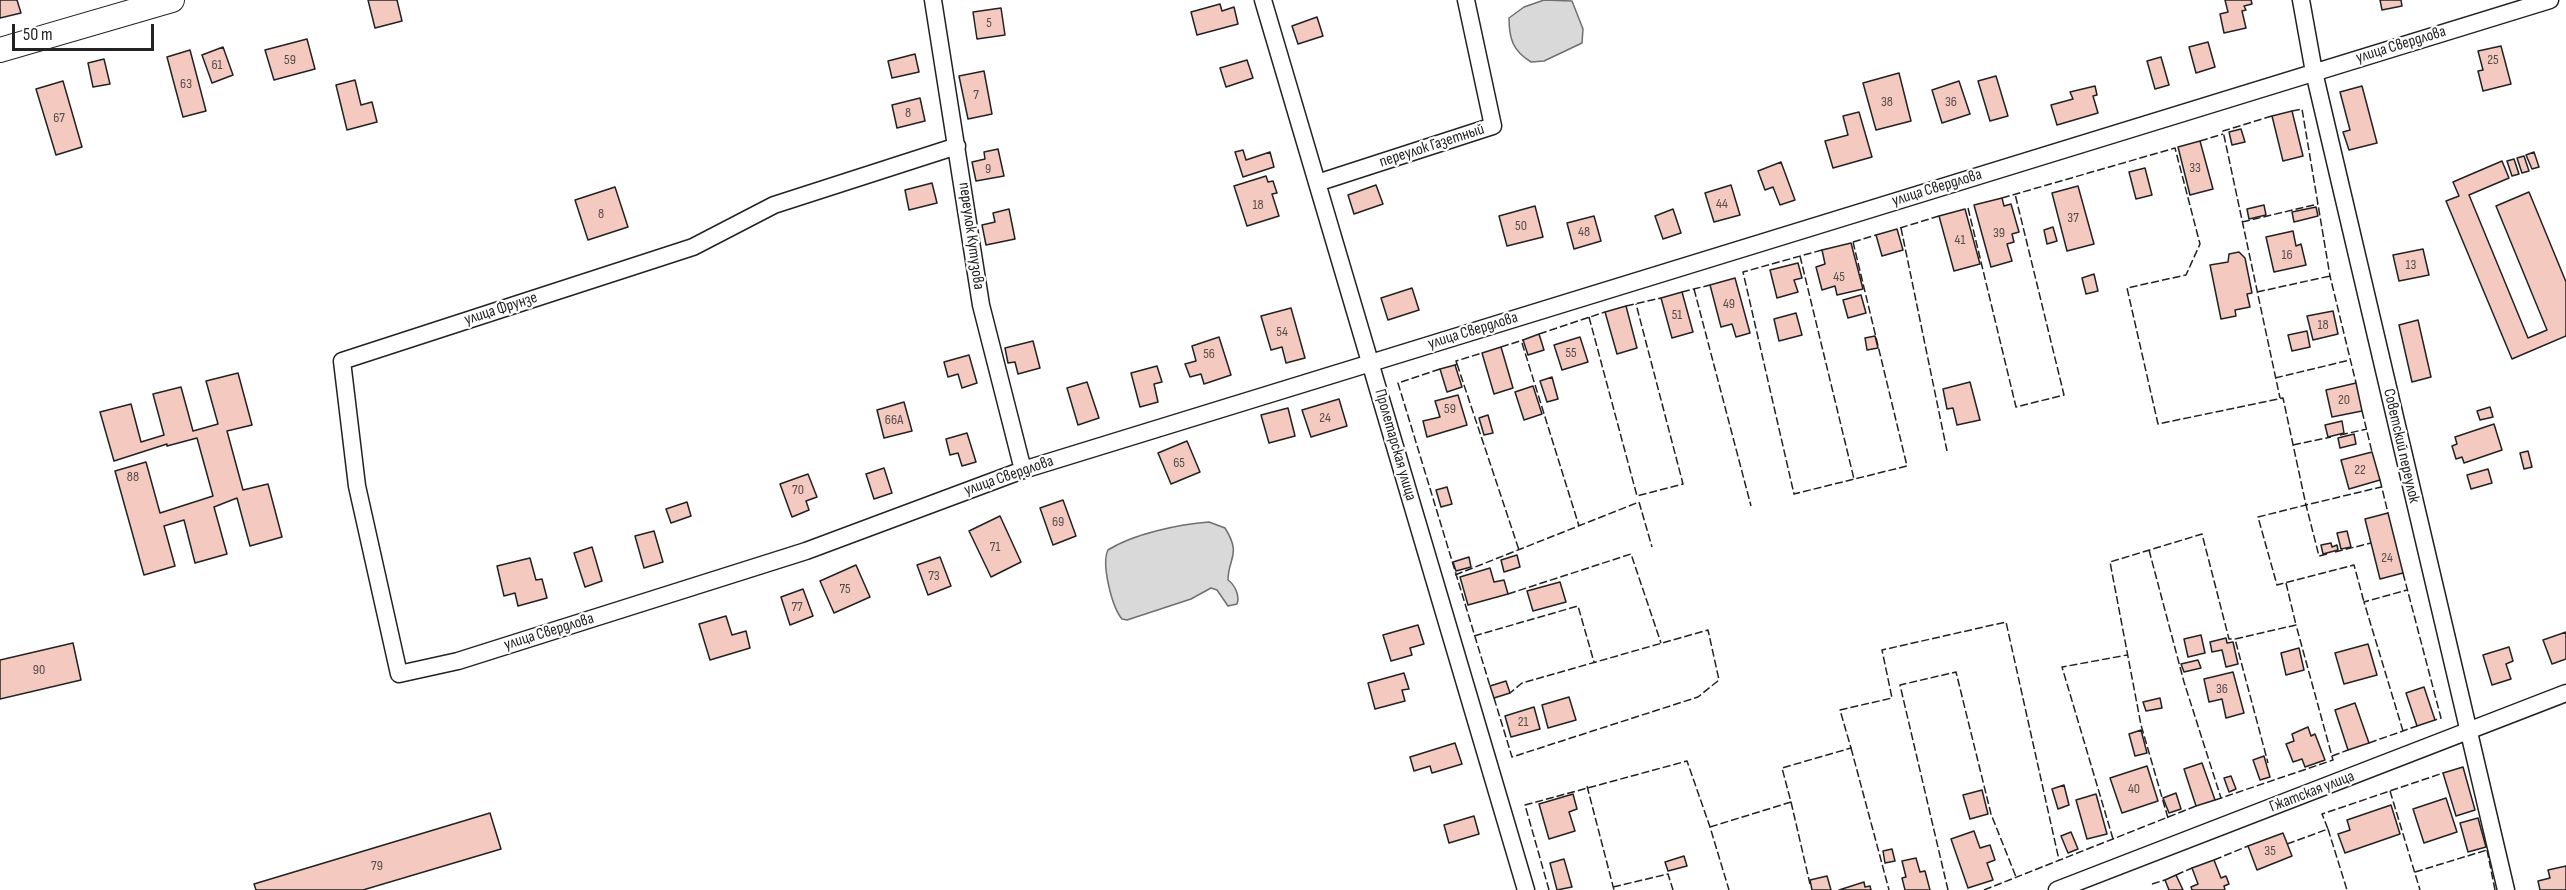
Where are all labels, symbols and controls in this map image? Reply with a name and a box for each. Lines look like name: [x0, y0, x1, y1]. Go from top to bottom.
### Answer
scale bar: [15, 12, 158, 50]
house number: 5: [986, 15, 992, 31]
street label: улица Свердлова: [2354, 22, 2448, 68]
text: 50 m: [23, 24, 53, 45]
house number: 59: [284, 52, 296, 68]
house number: 25: [2487, 52, 2499, 68]
house number: 61: [211, 57, 223, 73]
house number: 63: [180, 76, 192, 92]
house number: 7: [973, 87, 979, 103]
house number: 38: [1881, 94, 1893, 110]
house number: 36: [1945, 94, 1957, 110]
house number: 8: [905, 105, 911, 121]
house number: 67: [53, 110, 65, 126]
street label: переулок Газетный: [1377, 120, 1487, 172]
house number: 33: [2189, 160, 2201, 176]
house number: 9: [985, 161, 991, 177]
street label: улица Свердлова: [1890, 165, 1984, 211]
street label: переулок Кутузова: [954, 181, 988, 291]
house number: 44: [1716, 196, 1728, 212]
house number: 18: [1252, 197, 1264, 213]
house number: 8: [598, 206, 604, 222]
house number: 37: [2067, 210, 2079, 226]
house number: 50: [1515, 218, 1527, 234]
house number: 48: [1578, 224, 1590, 240]
house number: 39: [1993, 225, 2005, 241]
house number: 41: [1955, 232, 1965, 248]
house number: 16: [2281, 247, 2293, 263]
house number: 13: [2406, 257, 2416, 273]
house number: 45: [1833, 269, 1845, 285]
street label: улица Фрунзе: [462, 288, 540, 330]
house number: 49: [1723, 296, 1735, 312]
house number: 51: [1672, 307, 1682, 323]
street label: улица Свердлова: [1426, 308, 1520, 354]
house number: 18: [2317, 317, 2329, 333]
house number: 54: [1276, 324, 1288, 340]
house number: 55: [1565, 345, 1577, 361]
house number: 56: [1203, 346, 1215, 362]
street label: Пролетарская улица: [1370, 387, 1420, 503]
street label: Советский переулок: [2379, 387, 2423, 505]
house number: 20: [2338, 392, 2350, 408]
house number: 59: [1444, 401, 1456, 417]
house number: 24: [1319, 410, 1331, 426]
house number: 66А: [885, 412, 903, 428]
street label: улица Свердлова: [962, 452, 1056, 500]
house number: 65: [1173, 455, 1185, 471]
house number: 22: [2354, 462, 2366, 478]
house number: 88: [127, 469, 139, 485]
house number: 70: [792, 482, 804, 498]
house number: 69: [1052, 514, 1064, 530]
house number: 71: [990, 539, 1000, 555]
house number: 24: [2381, 550, 2393, 566]
house number: 73: [928, 568, 940, 584]
house number: 75: [839, 581, 851, 597]
house number: 77: [791, 599, 803, 615]
street label: улица Свердлова: [502, 609, 596, 655]
house number: 90: [33, 662, 45, 678]
house number: 36: [2216, 681, 2228, 697]
house number: 21: [1518, 714, 1528, 730]
street label: Гжатская улица: [2267, 767, 2357, 817]
house number: 40: [2128, 781, 2140, 797]
house number: 35: [2264, 843, 2276, 859]
house number: 79: [371, 858, 383, 874]

